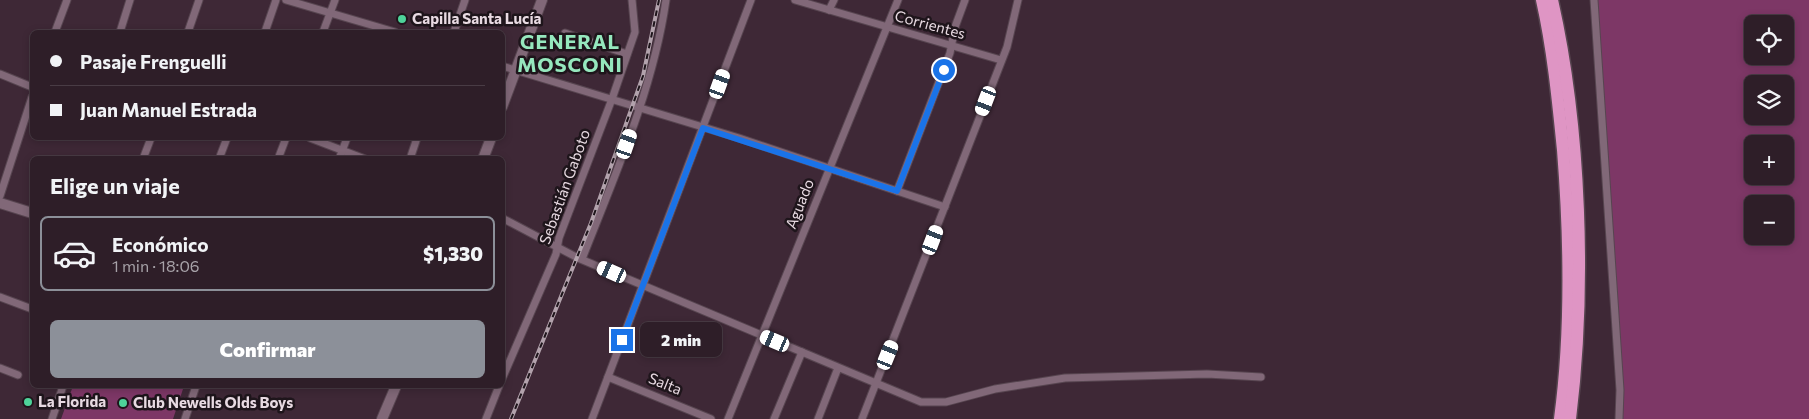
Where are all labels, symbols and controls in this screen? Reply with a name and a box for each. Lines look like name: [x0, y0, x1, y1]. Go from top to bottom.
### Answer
street label: Corrientes: [893, 6, 968, 42]
place label: Capilla Santa Lucía: [412, 9, 542, 27]
marker: Capilla Santa Lucía: [396, 13, 408, 25]
map controls: [1744, 15, 1794, 245]
button: locate: [1744, 15, 1794, 65]
district label: GENERAL MOSCONI: [517, 29, 623, 76]
text: Pasaje Frenguelli: [80, 50, 226, 73]
route start: [933, 59, 955, 81]
car: [707, 67, 732, 101]
button: layers: [1744, 75, 1794, 125]
car: [973, 84, 998, 118]
text: Juan Manuel Estrada: [80, 98, 257, 121]
street label: Sebastián Gaboto: [535, 127, 593, 247]
car: [615, 127, 638, 161]
button: +: [1744, 135, 1794, 185]
text: Elige un viaje: [50, 172, 180, 199]
street label: Aguado: [781, 176, 817, 231]
button: −: [1744, 195, 1794, 245]
car: [920, 223, 945, 257]
icon: car: [52, 231, 97, 276]
text: Económico: [112, 233, 209, 256]
text: $1,330: [423, 242, 483, 265]
text: 1 min · 18:06: [112, 256, 200, 275]
car: [595, 259, 628, 285]
button: Confirmar: [50, 320, 485, 378]
callout: 2 min: [640, 322, 722, 358]
car: [758, 328, 791, 354]
route end: [611, 329, 633, 351]
text: 2 min: [661, 330, 701, 349]
car: [875, 338, 900, 372]
street label: Salta: [646, 368, 685, 398]
place label: La Florida: [38, 392, 106, 410]
place label: Club Newells Olds Boys: [133, 393, 293, 411]
marker: La Florida: [22, 396, 34, 408]
marker: Club Newells Olds Boys: [117, 397, 129, 409]

